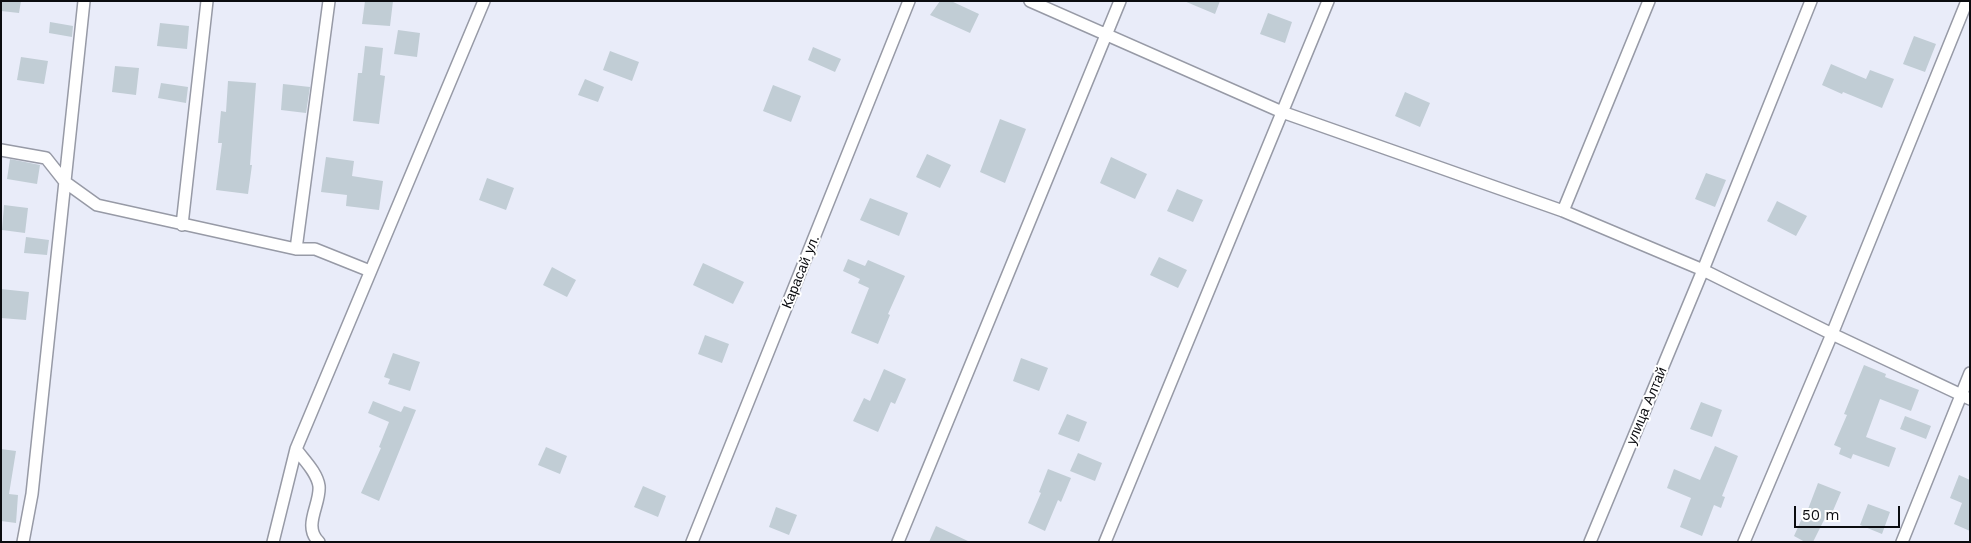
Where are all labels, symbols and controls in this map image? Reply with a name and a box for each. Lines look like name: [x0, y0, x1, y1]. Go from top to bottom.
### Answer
street label: Карасай ул.: [779, 233, 823, 311]
street label: улица Алтай: [1623, 365, 1671, 447]
scale bar: [1796, 496, 1902, 528]
text: 50 m: [1802, 506, 1839, 524]

